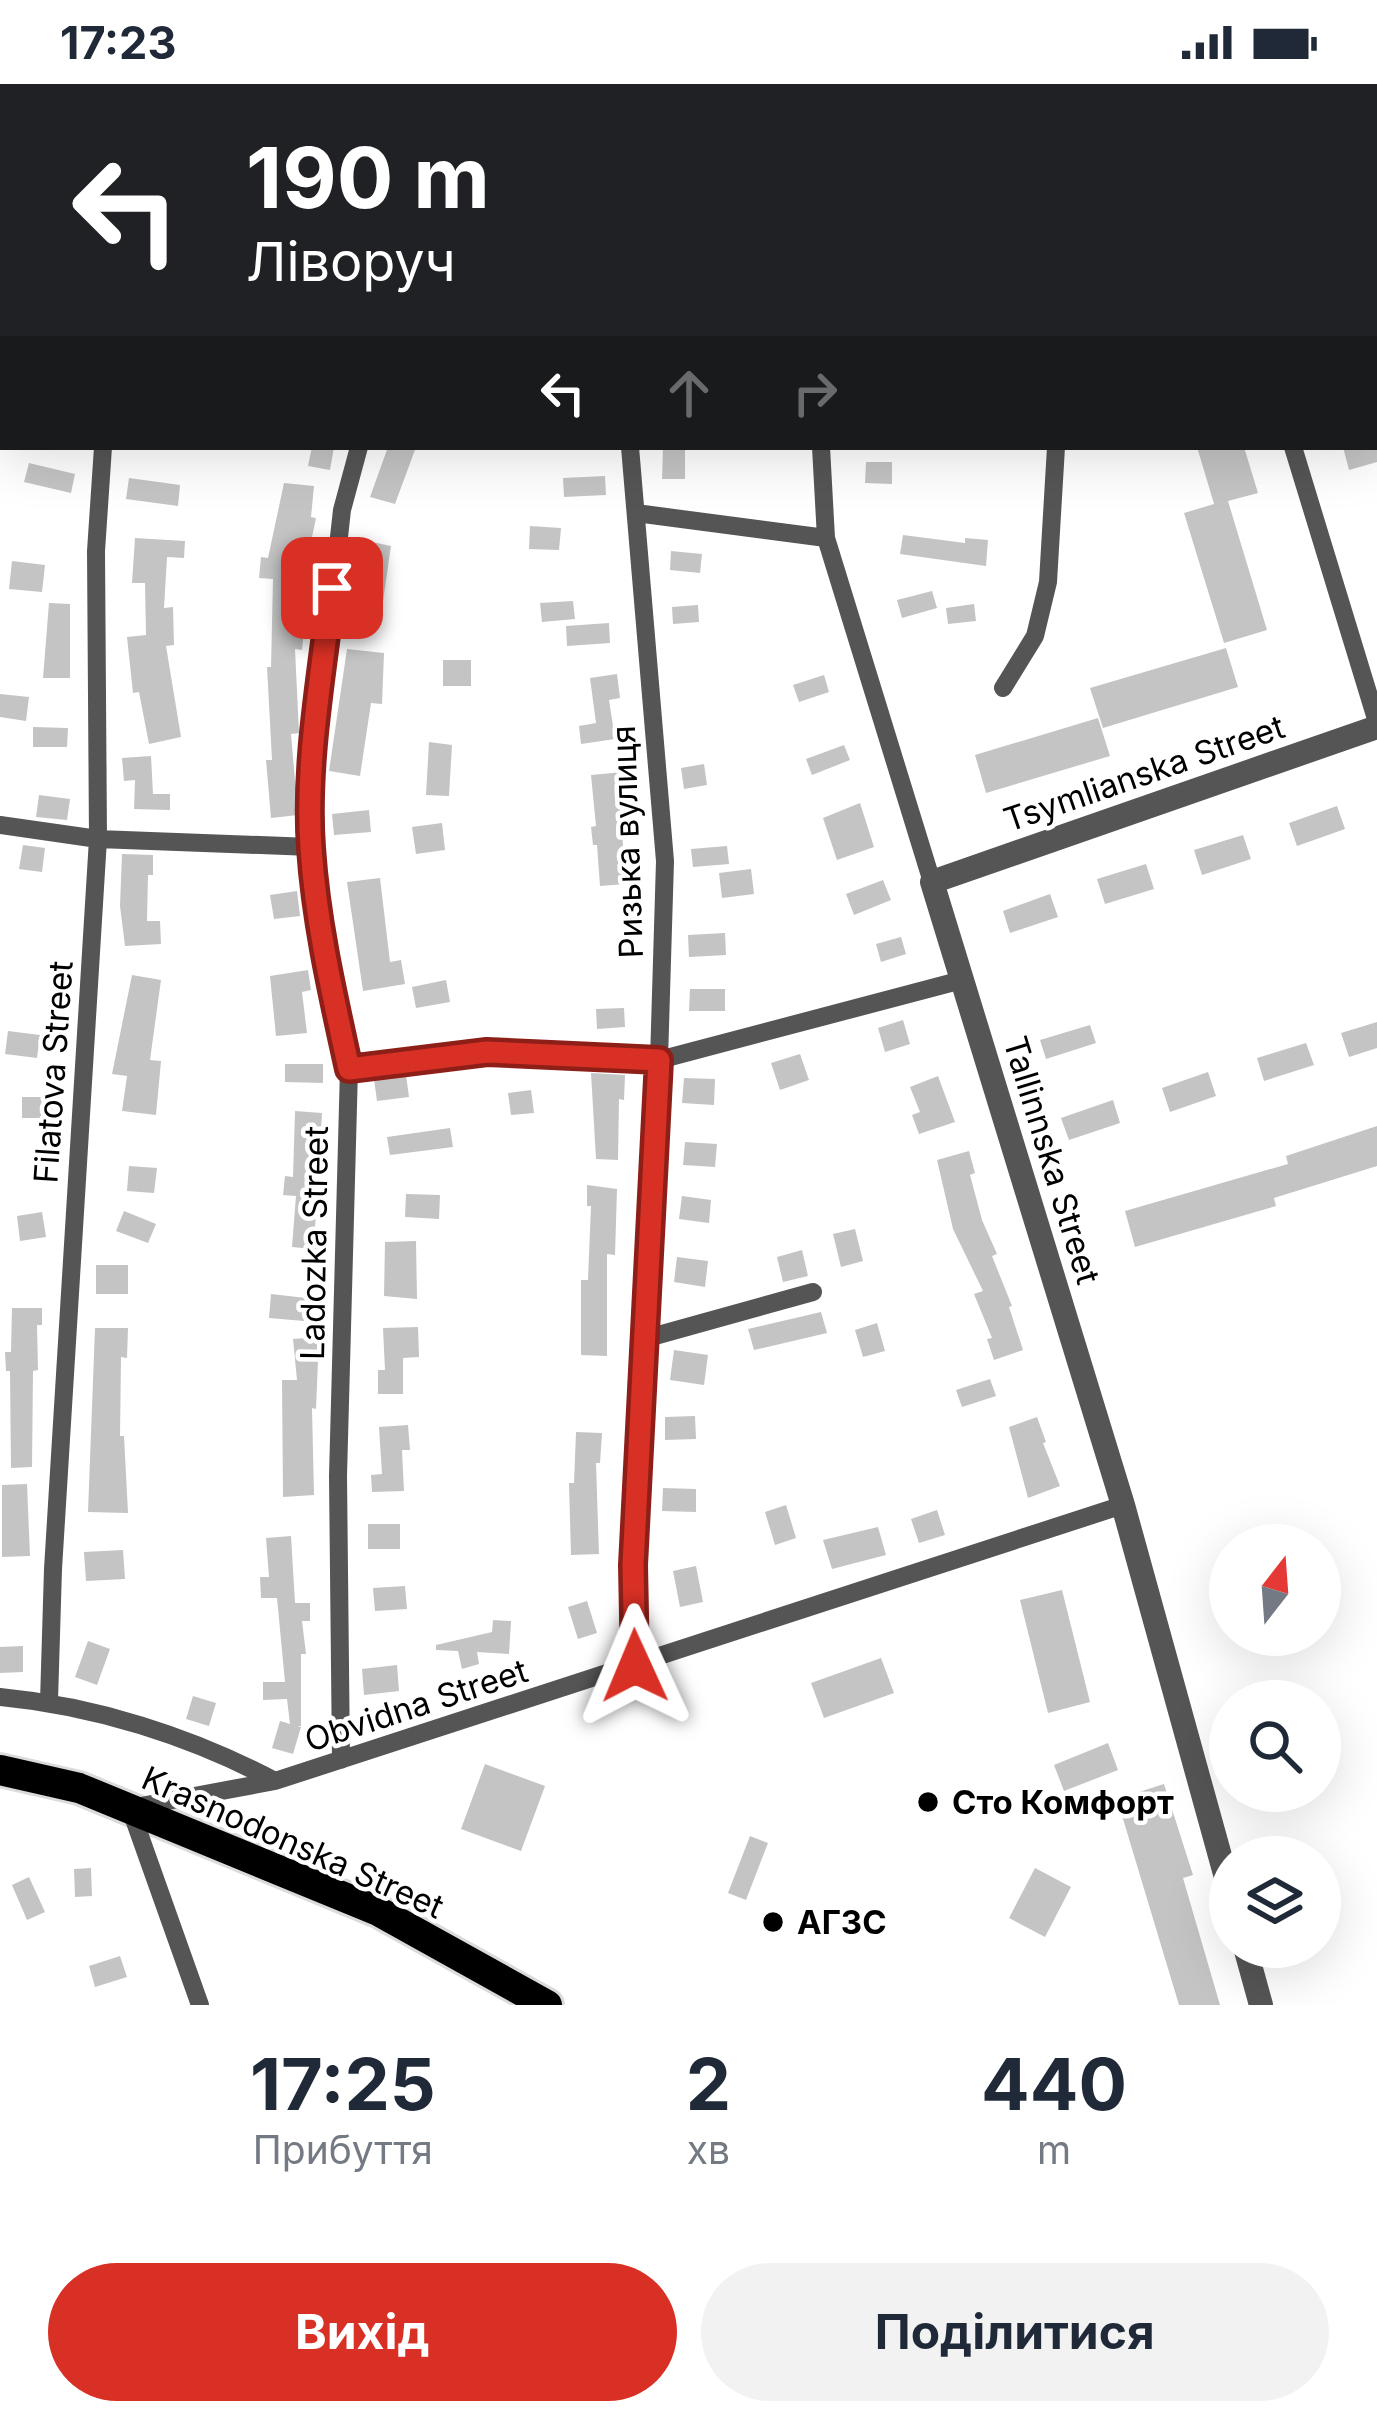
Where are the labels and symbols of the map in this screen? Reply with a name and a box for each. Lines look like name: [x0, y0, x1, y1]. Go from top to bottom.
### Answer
pin: [281, 537, 383, 639]
street label: Tsymlianska Street: [998, 706, 1290, 840]
street label: Ризька вулиця: [603, 725, 651, 959]
street label: Filatova Street: [25, 959, 81, 1185]
street label: Tallinnska Street: [995, 1031, 1109, 1289]
street label: Ladozka Street: [292, 1125, 336, 1360]
north arrow: [1209, 1524, 1341, 1656]
position arrow: [572, 1603, 698, 1729]
street label: Obvidna Street: [300, 1650, 533, 1760]
street label: Krasnodonska Street: [136, 1757, 450, 1927]
place label: Сто Комфорт: [952, 1782, 1174, 1822]
marker: Сто Комфорт: [915, 1789, 941, 1815]
place label: АГЗС: [797, 1902, 887, 1942]
marker: АГЗС: [760, 1909, 786, 1935]

